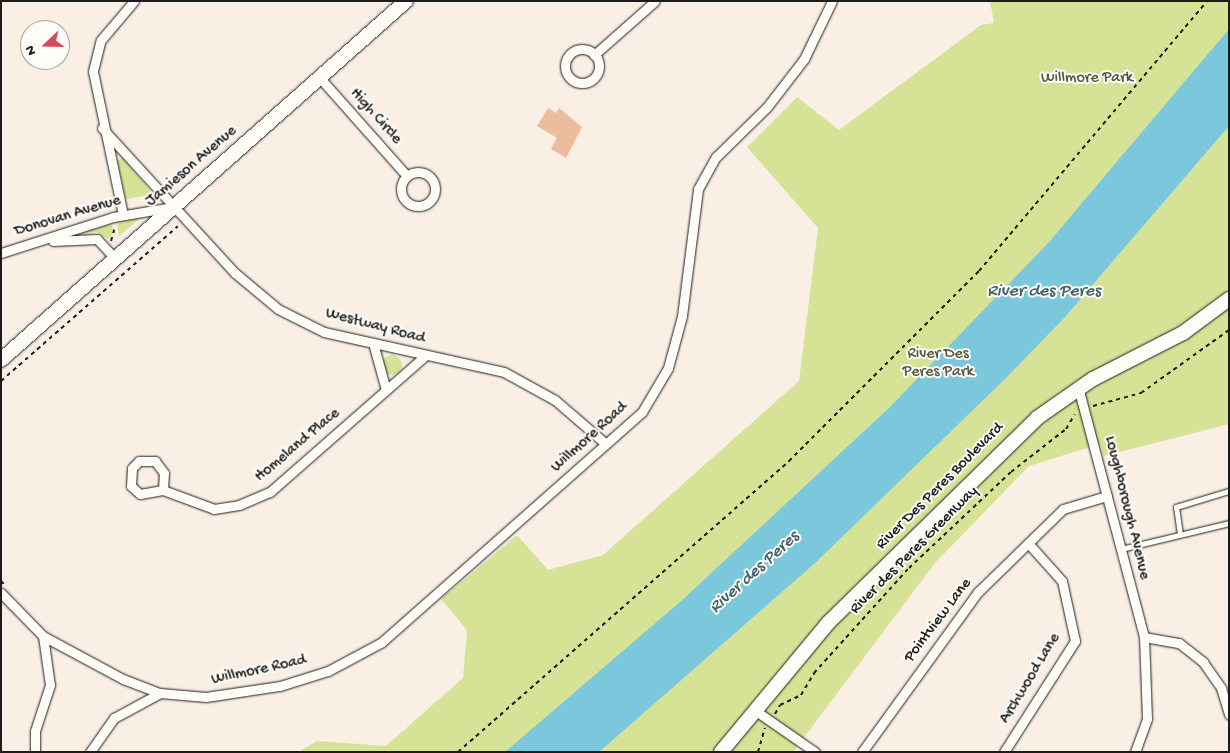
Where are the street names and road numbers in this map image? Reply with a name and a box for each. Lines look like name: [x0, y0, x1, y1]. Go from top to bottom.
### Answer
street label: High Circle: [345, 85, 405, 149]
street label: Jamieson Avenue: [143, 122, 241, 212]
street label: Donovan Avenue: [13, 192, 123, 242]
street label: Westway Road: [323, 305, 427, 349]
street label: Willmore Road: [548, 399, 632, 477]
street label: Homeland Place: [252, 405, 344, 487]
street label: River Des Peres Boulevard: [873, 419, 1009, 555]
street label: Loughborough Avenue: [1099, 434, 1153, 582]
street label: River des Peres Greenway: [847, 483, 983, 619]
street label: Pointview Lane: [901, 575, 977, 667]
street label: Archwood Lane: [997, 630, 1065, 728]
street label: Willmore Road: [210, 652, 308, 690]

